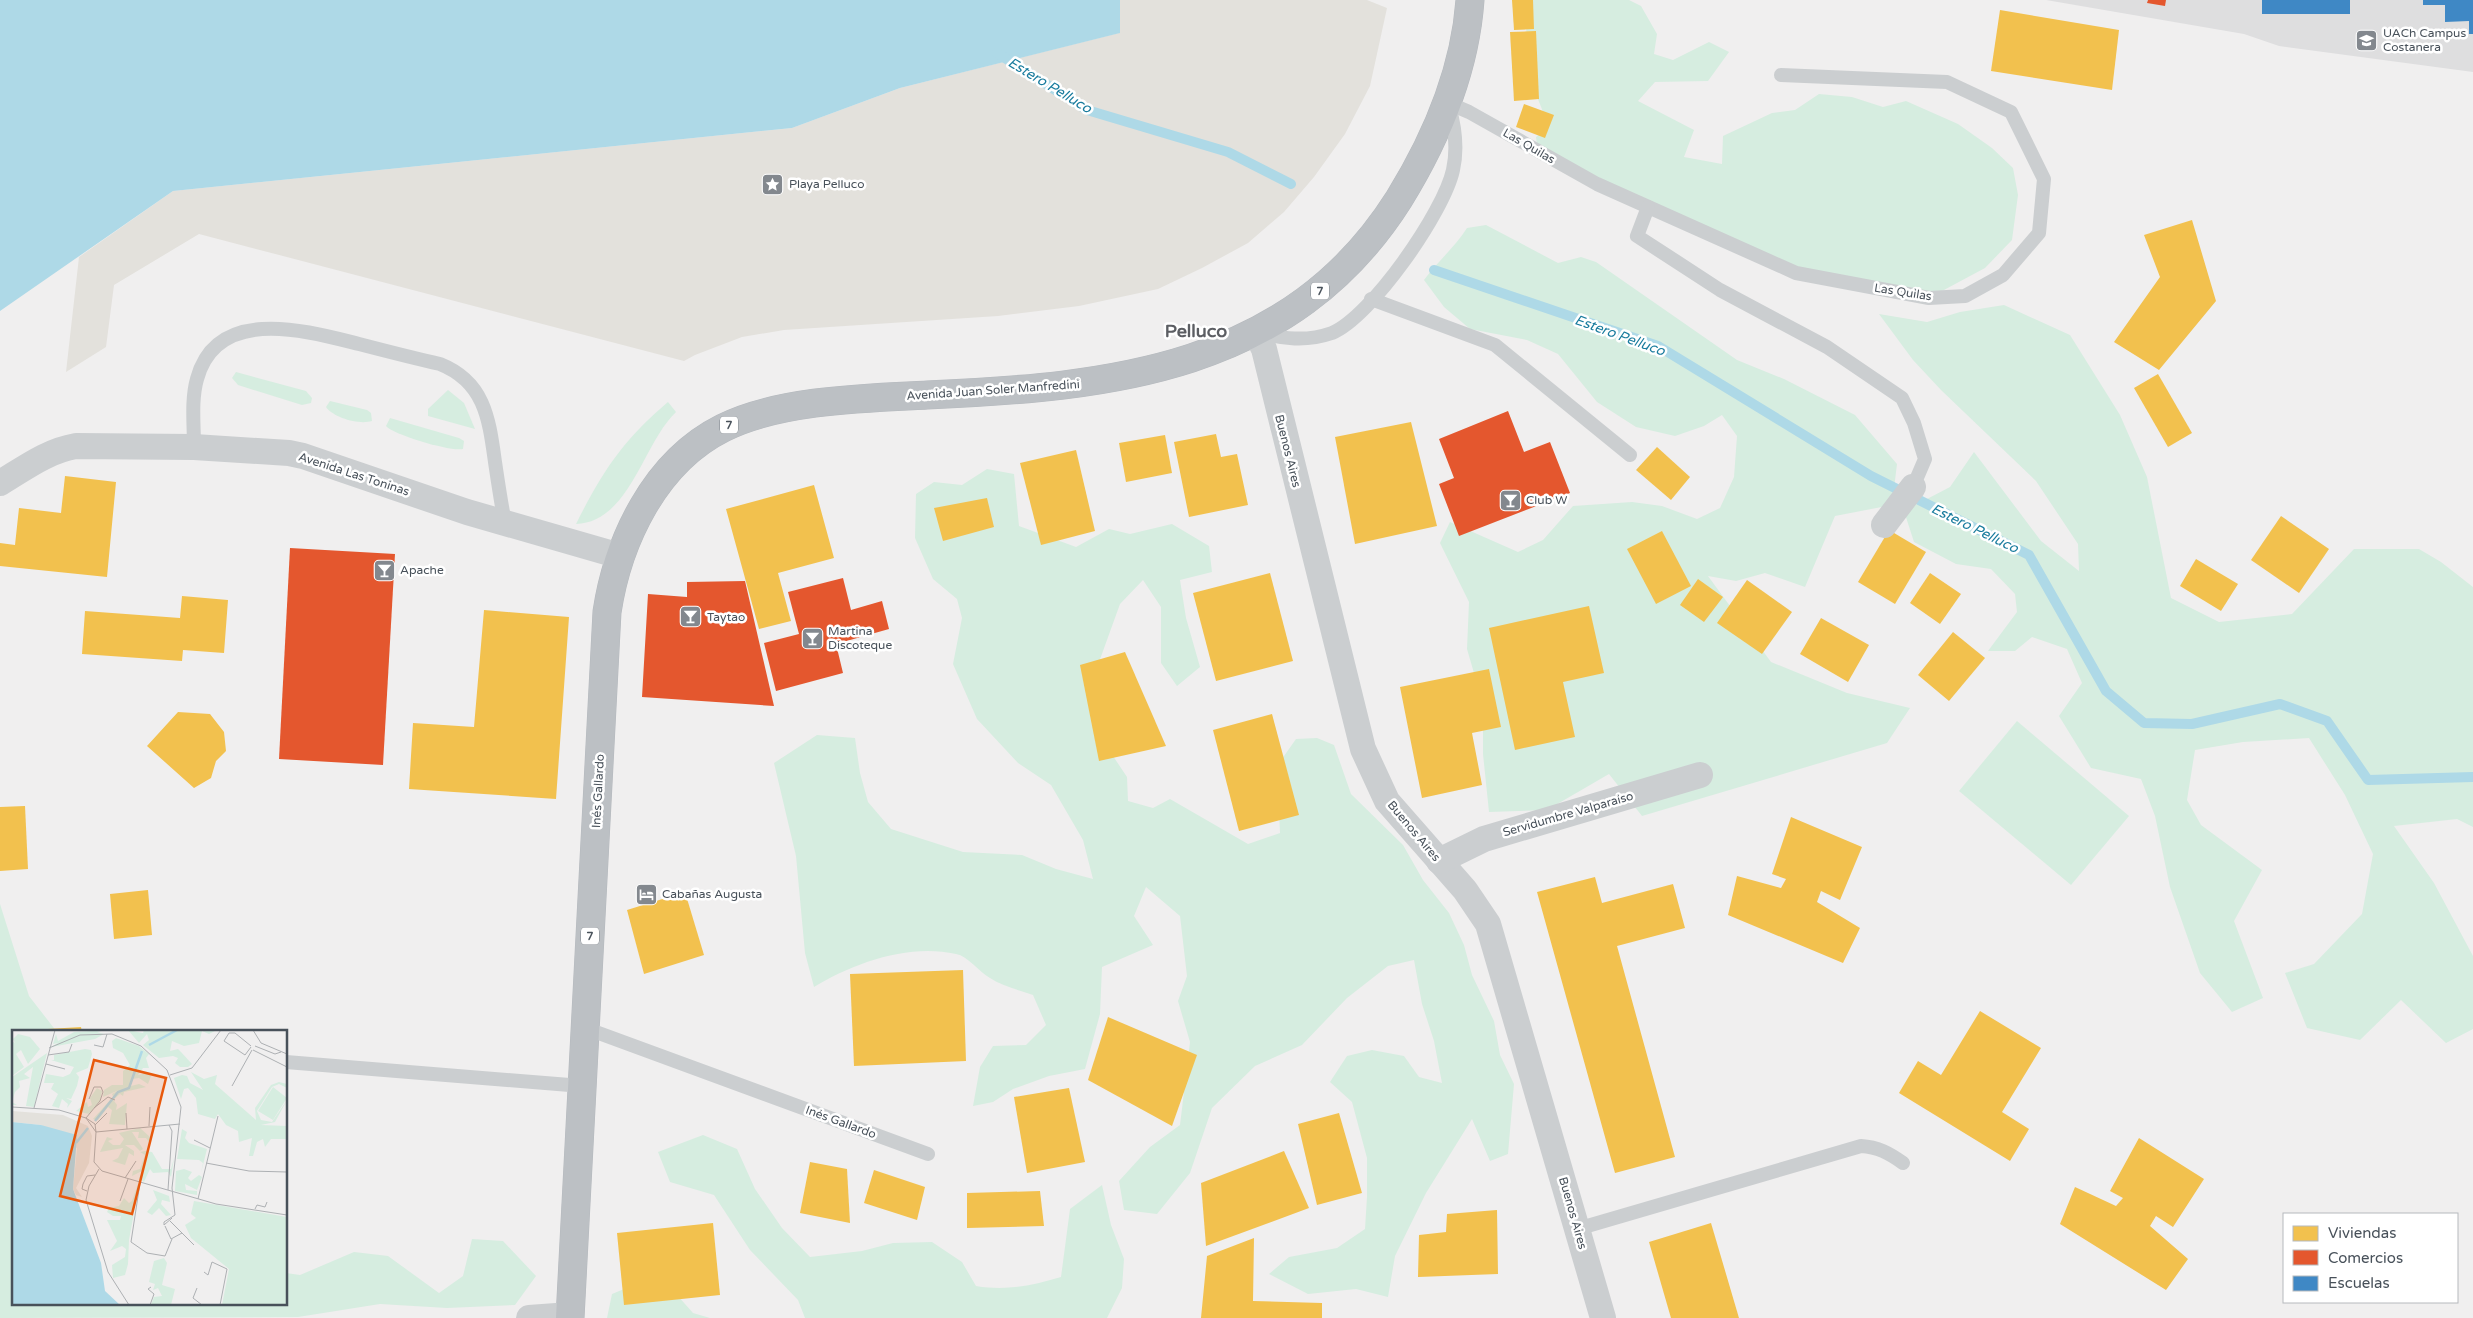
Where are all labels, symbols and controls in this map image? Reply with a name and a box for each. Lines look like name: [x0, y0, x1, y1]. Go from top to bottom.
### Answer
place label: UACh Campus Costanera: [2383, 26, 2466, 54]
school or university icon: UACh Campus Costanera: [2355, 28, 2379, 52]
water label: Estero Pelluco: [1005, 54, 1096, 118]
street label: Las Quilas: [1500, 125, 1558, 167]
place icon: Playa Pelluco: [761, 172, 785, 196]
place label: Playa Pelluco: [789, 177, 864, 191]
street label: Las Quilas: [1873, 281, 1933, 303]
road number: 7: [1311, 282, 1329, 300]
water label: Estero Pelluco: [1572, 311, 1669, 360]
district label: Pelluco: [1165, 320, 1227, 342]
street label: Avenida Juan Soler Manfredini: [906, 377, 1080, 403]
street label: Buenos Aires: [1272, 413, 1304, 489]
road number: 7: [720, 416, 738, 434]
street label: Avenida Las Toninas: [297, 449, 411, 499]
bar icon: Club W: [1498, 488, 1522, 512]
place label: Club W: [1526, 493, 1567, 507]
water label: Estero Pelluco: [1929, 500, 2022, 557]
bar icon: Apache: [372, 558, 396, 582]
place label: Apache: [400, 563, 444, 577]
bar icon: Taytao: [679, 605, 703, 629]
place label: Taytao: [707, 610, 745, 624]
place label: Martina Discoteque: [828, 624, 892, 652]
bar icon: Martina Discoteque: [800, 626, 824, 650]
street label: Inés Gallardo: [589, 754, 607, 828]
street label: Servidumbre Valparaíso: [1501, 789, 1635, 839]
street label: Buenos Aires: [1385, 798, 1444, 864]
hotel icon: Cabañas Augusta: [634, 882, 658, 906]
place label: Cabañas Augusta: [662, 887, 762, 901]
road number: 7: [581, 928, 599, 944]
inset map: [12, 1030, 288, 1306]
street label: Inés Gallardo: [804, 1103, 878, 1141]
street label: Buenos Aires: [1556, 1175, 1590, 1251]
legend: [2283, 1213, 2458, 1303]
text: Viviendas: [2328, 1224, 2396, 1242]
text: Comercios: [2328, 1249, 2403, 1267]
text: Escuelas: [2328, 1274, 2390, 1292]

